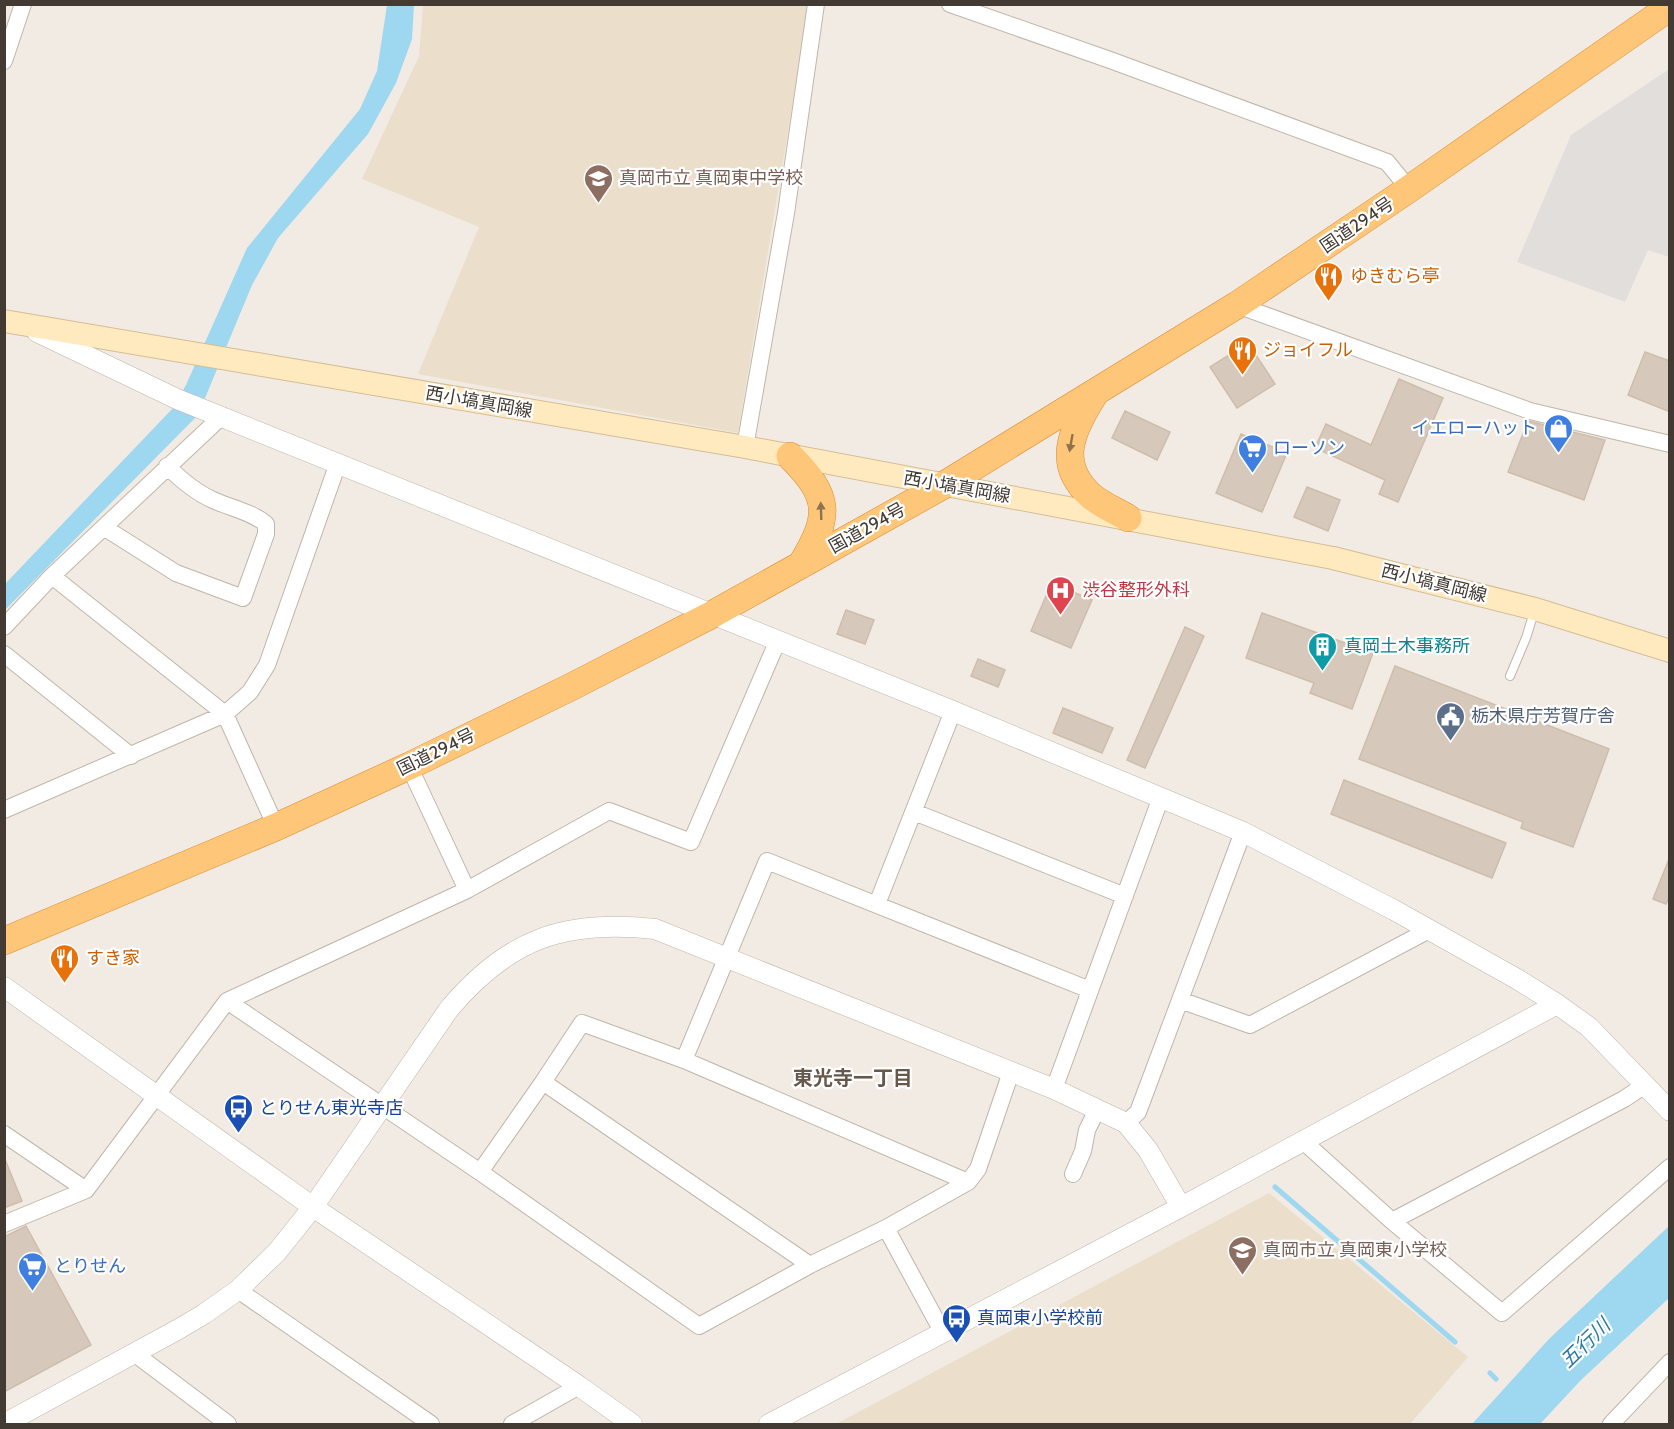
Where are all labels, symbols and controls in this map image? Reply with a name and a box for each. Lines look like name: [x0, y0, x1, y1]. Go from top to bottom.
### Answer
school or university icon: 真岡市立 真岡東中学校: [582, 162, 614, 204]
place label: 真岡市立 真岡東中学校: [619, 167, 803, 189]
street label: 国道294号: [1316, 192, 1398, 258]
restaurant icon: ゆきむら亭: [1313, 260, 1345, 302]
place label: ゆきむら亭: [1350, 265, 1440, 287]
restaurant icon: ジョイフル: [1226, 334, 1258, 376]
place label: ジョイフル: [1263, 339, 1353, 361]
street label: 西小塙真岡線: [424, 382, 534, 422]
shop icon: イエローハット: [1542, 412, 1574, 454]
place label: イエローハット: [1412, 417, 1537, 439]
supermarket icon: ローソン: [1236, 432, 1268, 474]
one-way arrow: [1067, 434, 1076, 453]
place label: ローソン: [1273, 437, 1345, 459]
street label: 西小塙真岡線: [902, 467, 1012, 507]
street label: 国道294号: [825, 498, 909, 558]
one-way arrow: [816, 502, 826, 521]
street label: 西小塙真岡線: [1379, 559, 1489, 607]
hospital icon: 渋谷整形外科: [1045, 574, 1077, 616]
place label: 渋谷整形外科: [1082, 579, 1190, 601]
building icon: 真岡土木事務所: [1307, 630, 1339, 672]
place label: 真岡土木事務所: [1344, 635, 1470, 657]
public building icon: 栃木県庁芳賀庁舎: [1434, 700, 1466, 742]
place label: 栃木県庁芳賀庁舎: [1471, 705, 1615, 727]
street label: 国道294号: [393, 724, 479, 780]
restaurant icon: すき家: [49, 942, 81, 984]
place label: すき家: [86, 947, 140, 969]
district label: 東光寺一丁目: [793, 1066, 913, 1090]
bus stop icon: とりせん東光寺店: [222, 1092, 254, 1134]
place label: とりせん東光寺店: [259, 1097, 403, 1119]
school or university icon: 真岡市立 真岡東小学校: [1226, 1234, 1258, 1276]
place label: 真岡市立 真岡東小学校: [1263, 1239, 1447, 1261]
supermarket icon: とりせん: [17, 1250, 49, 1292]
place label: とりせん: [54, 1255, 126, 1277]
bus stop icon: 真岡東小学校前: [940, 1302, 972, 1344]
place label: 真岡東小学校前: [977, 1307, 1103, 1329]
water label: 五行川: [1555, 1312, 1616, 1372]

